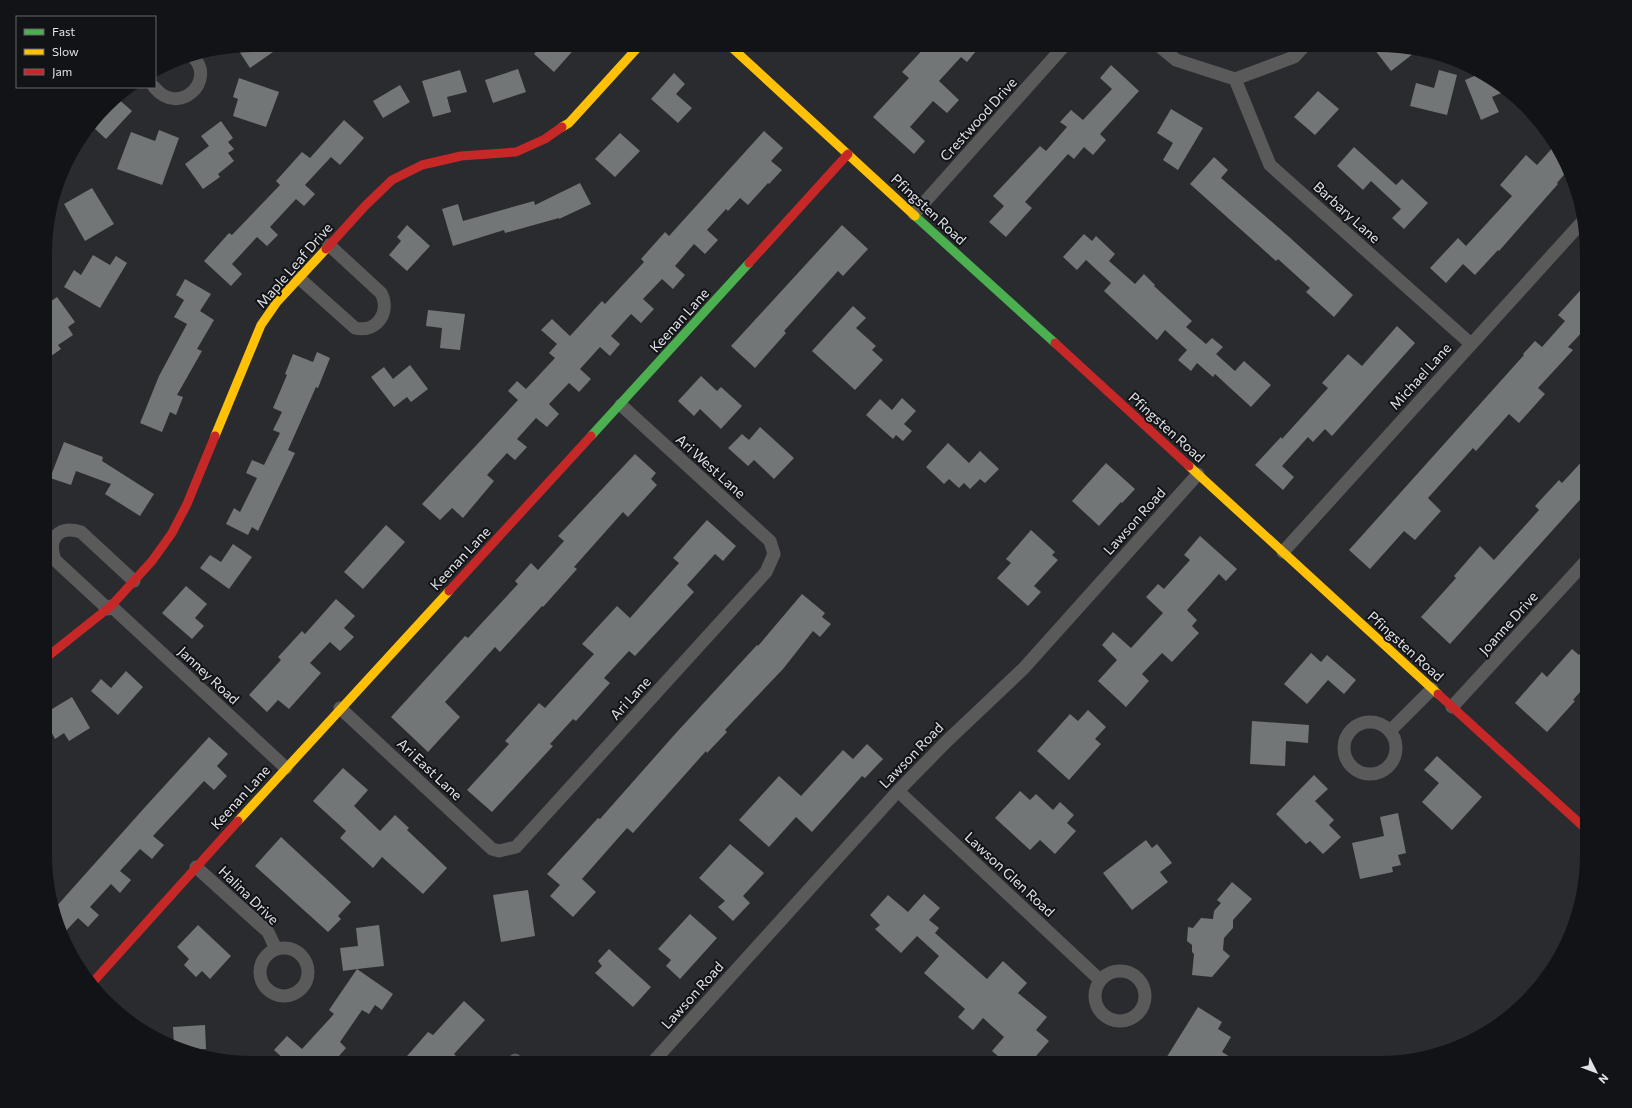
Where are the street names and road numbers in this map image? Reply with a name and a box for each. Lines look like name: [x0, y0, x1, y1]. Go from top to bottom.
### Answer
street label: Crestwood Drive: [936, 74, 1020, 164]
street label: Pfingsten Road: [888, 170, 970, 248]
street label: Barbary Lane: [1310, 178, 1384, 246]
street label: Maple Leaf Drive: [252, 219, 336, 311]
street label: Keenan Lane: [646, 284, 712, 356]
street label: Michael Lane: [1386, 339, 1454, 413]
street label: Pfingsten Road: [1126, 388, 1208, 466]
street label: Ari West Lane: [673, 430, 749, 502]
street label: Lawson Road: [1099, 484, 1169, 558]
street label: Keenan Lane: [426, 523, 494, 593]
street label: Joanne Drive: [1475, 588, 1541, 658]
street label: Pfingsten Road: [1365, 607, 1447, 685]
street label: Janney Road: [175, 642, 243, 708]
street label: Ari Lane: [606, 673, 654, 723]
street label: Lawson Road: [876, 719, 946, 791]
street label: Ari East Lane: [394, 735, 466, 803]
street label: Keenan Lane: [207, 761, 273, 833]
street label: Lawson Glen Road: [962, 828, 1058, 920]
street label: Halina Drive: [215, 862, 283, 928]
street label: Lawson Road: [657, 958, 727, 1032]

